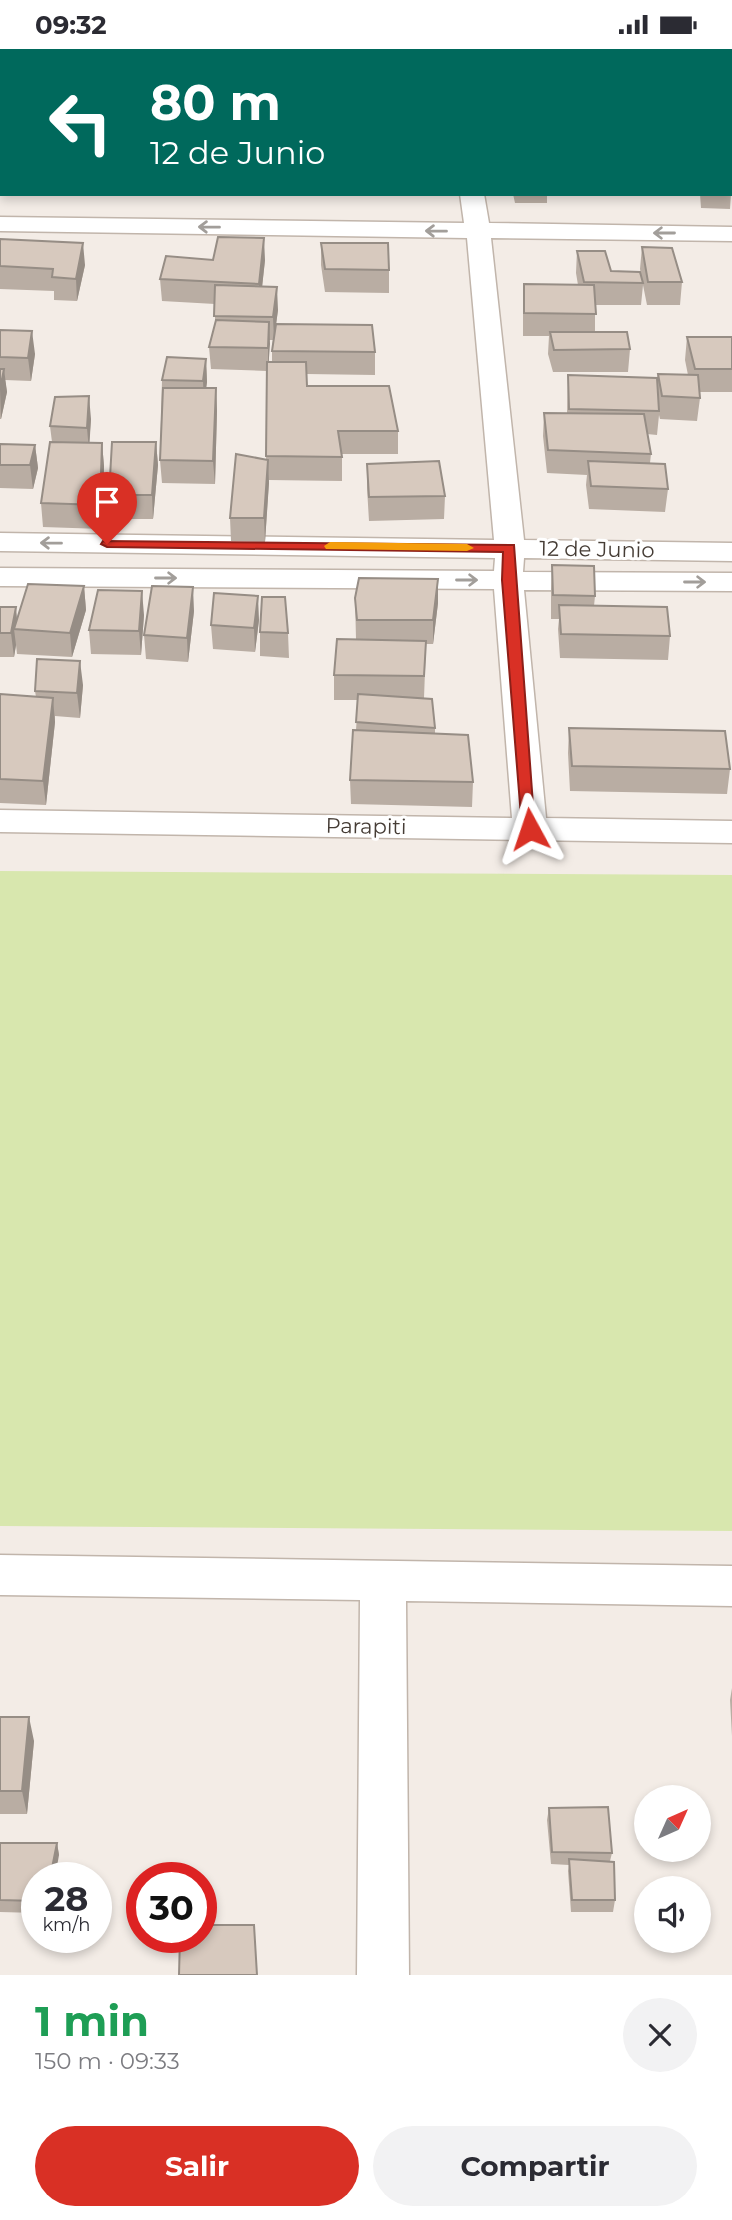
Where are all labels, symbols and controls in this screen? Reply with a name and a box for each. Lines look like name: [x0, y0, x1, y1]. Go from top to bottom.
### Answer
text: 09:32: [35, 9, 107, 41]
text: 80 m: [150, 73, 281, 132]
icon: left: [35, 77, 126, 168]
text: 12 de Junio: [150, 133, 325, 172]
one-way arrow: [198, 221, 221, 234]
one-way arrow: [425, 224, 448, 238]
one-way arrow: [653, 226, 676, 240]
pin: [77, 472, 137, 544]
icon: arrive: [88, 483, 126, 521]
street label: 12 de Junio: [539, 535, 655, 563]
one-way arrow: [40, 536, 63, 550]
one-way arrow: [154, 571, 177, 585]
one-way arrow: [455, 573, 478, 587]
one-way arrow: [683, 575, 706, 589]
position arrow: [493, 792, 567, 866]
street label: Parapiti: [325, 813, 407, 839]
north arrow: [634, 1785, 710, 1862]
map controls: [634, 1785, 711, 1953]
speed limit sign: 30: [126, 1862, 217, 1953]
button: sound: [634, 1876, 711, 1953]
text: 28: [45, 1877, 88, 1920]
text: km/h: [42, 1914, 91, 1936]
text: 1 min: [35, 1995, 149, 2047]
button: close: [623, 1998, 697, 2072]
text: 150 m · 09:33: [35, 2047, 180, 2075]
button: Salir: [35, 2126, 359, 2206]
button: Compartir: [373, 2126, 697, 2206]

